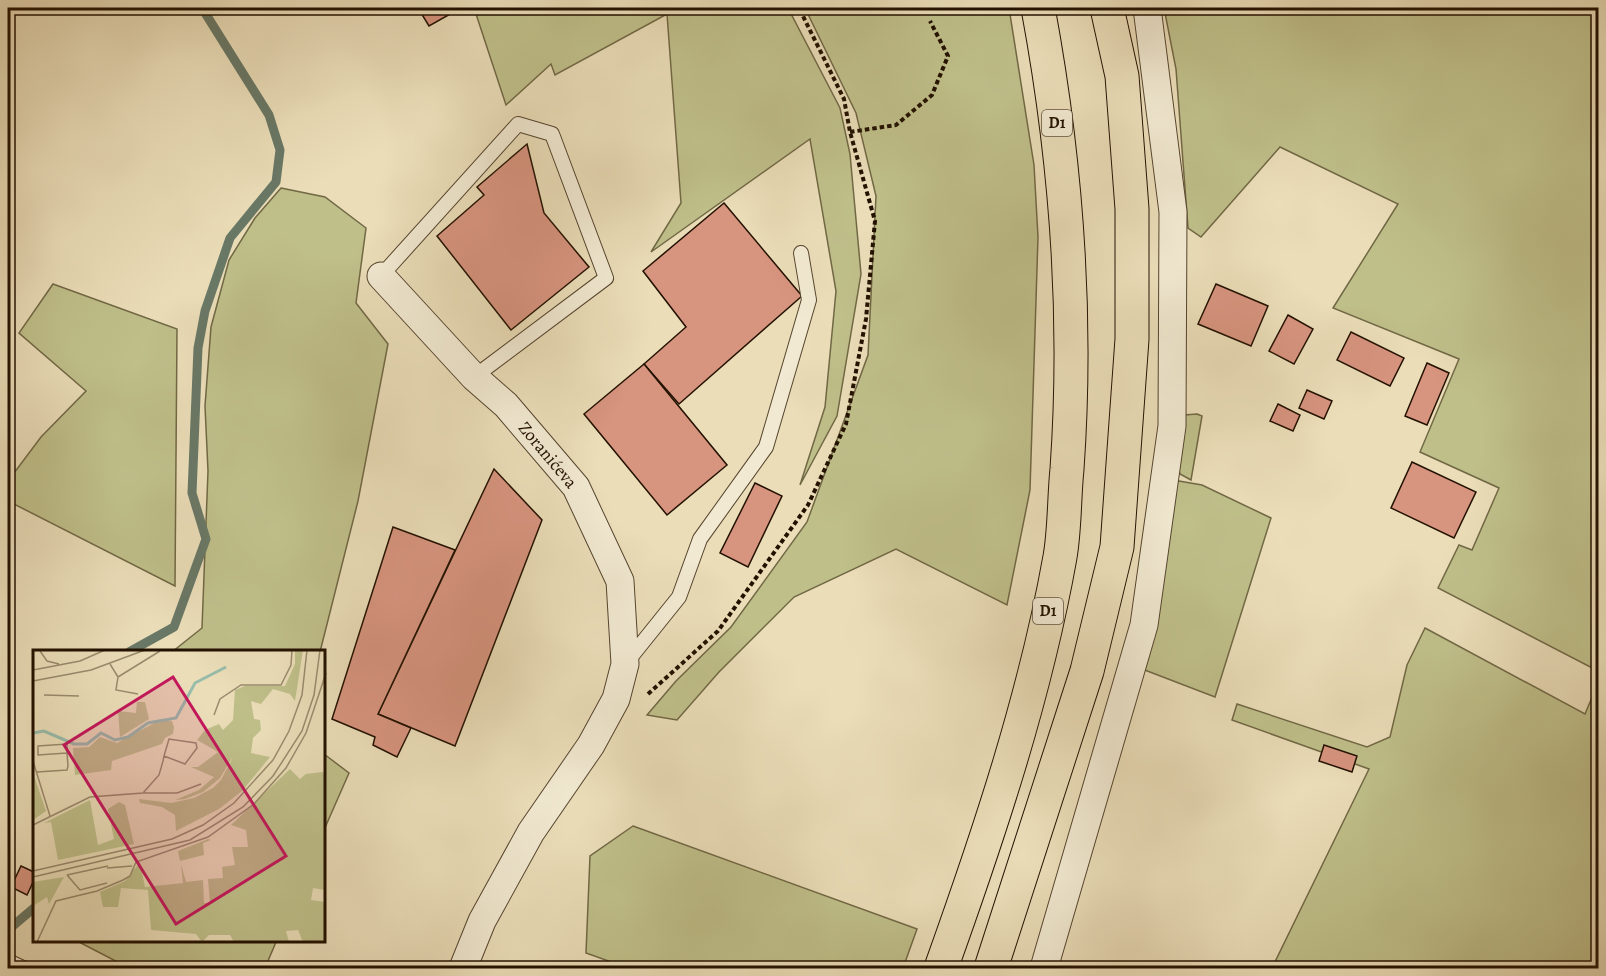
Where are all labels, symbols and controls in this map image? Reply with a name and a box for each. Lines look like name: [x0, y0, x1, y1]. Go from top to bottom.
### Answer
road number: D1: [1042, 110, 1072, 136]
street label: Zoranićeva: [513, 416, 583, 494]
road number: D1: [1033, 598, 1063, 624]
inset map: [33, 650, 326, 943]

